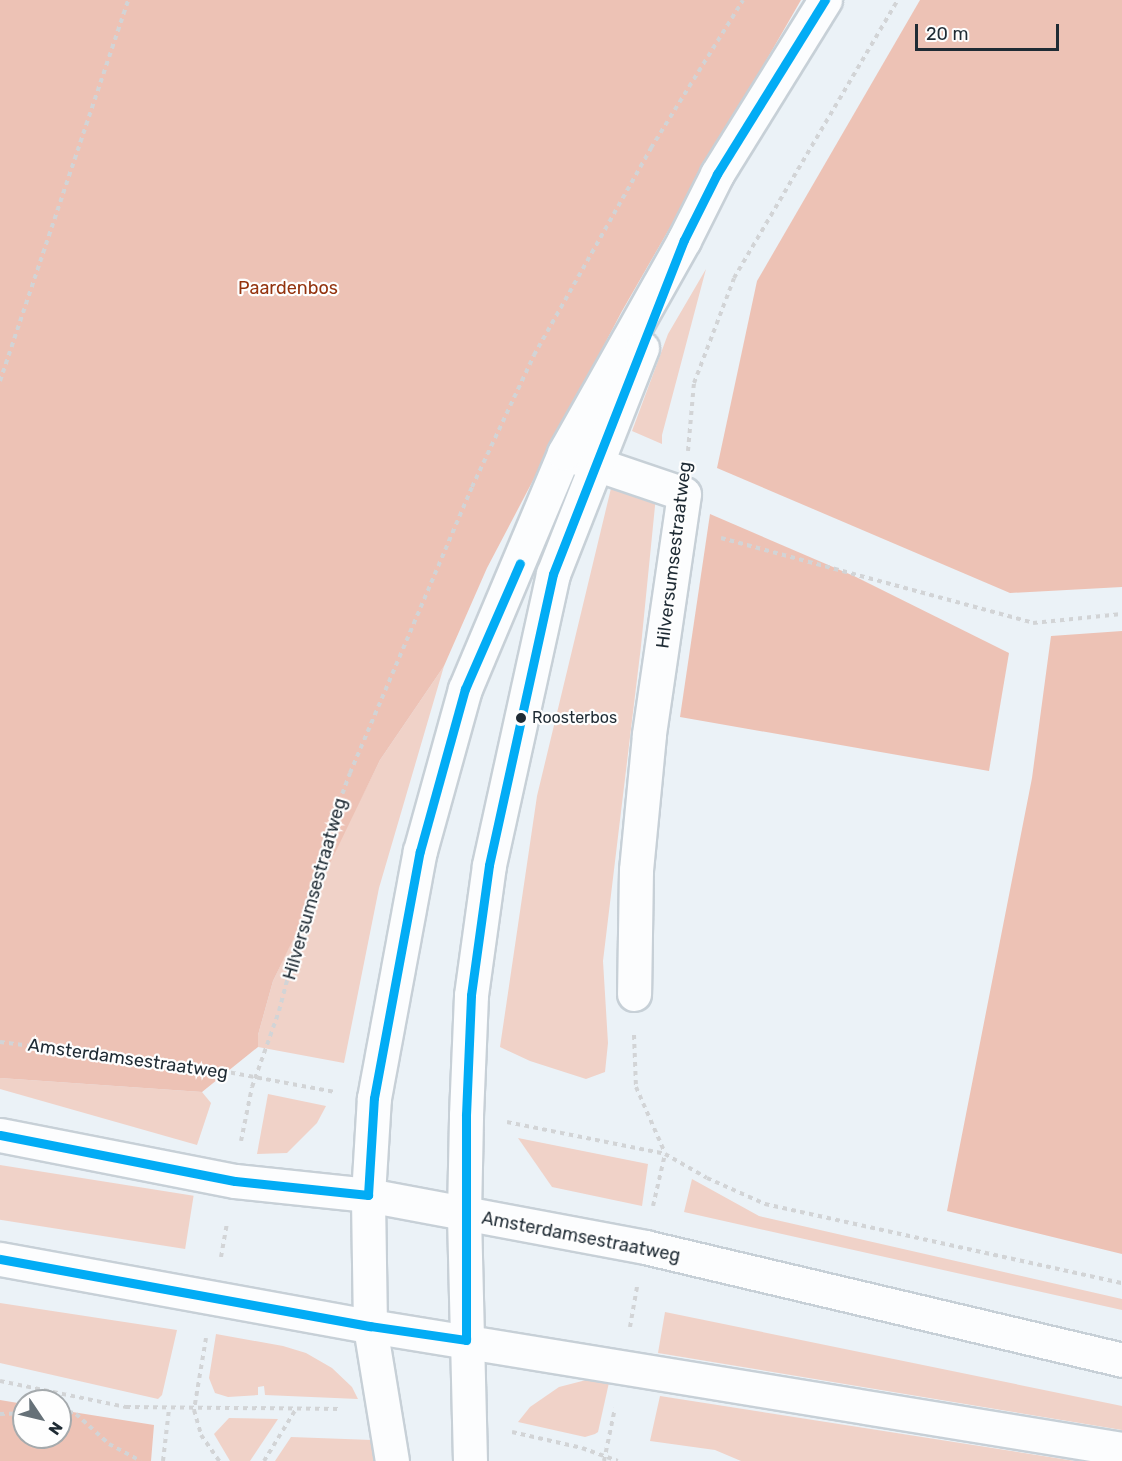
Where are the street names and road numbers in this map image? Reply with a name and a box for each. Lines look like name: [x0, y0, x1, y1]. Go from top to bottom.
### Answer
street label: Hilversumsestraatweg: [652, 460, 696, 650]
street label: Hilversumsestraatweg: [279, 796, 351, 982]
street label: Amsterdamsestraatweg: [27, 1034, 229, 1084]
street label: Amsterdamsestraatweg: [480, 1207, 682, 1267]

